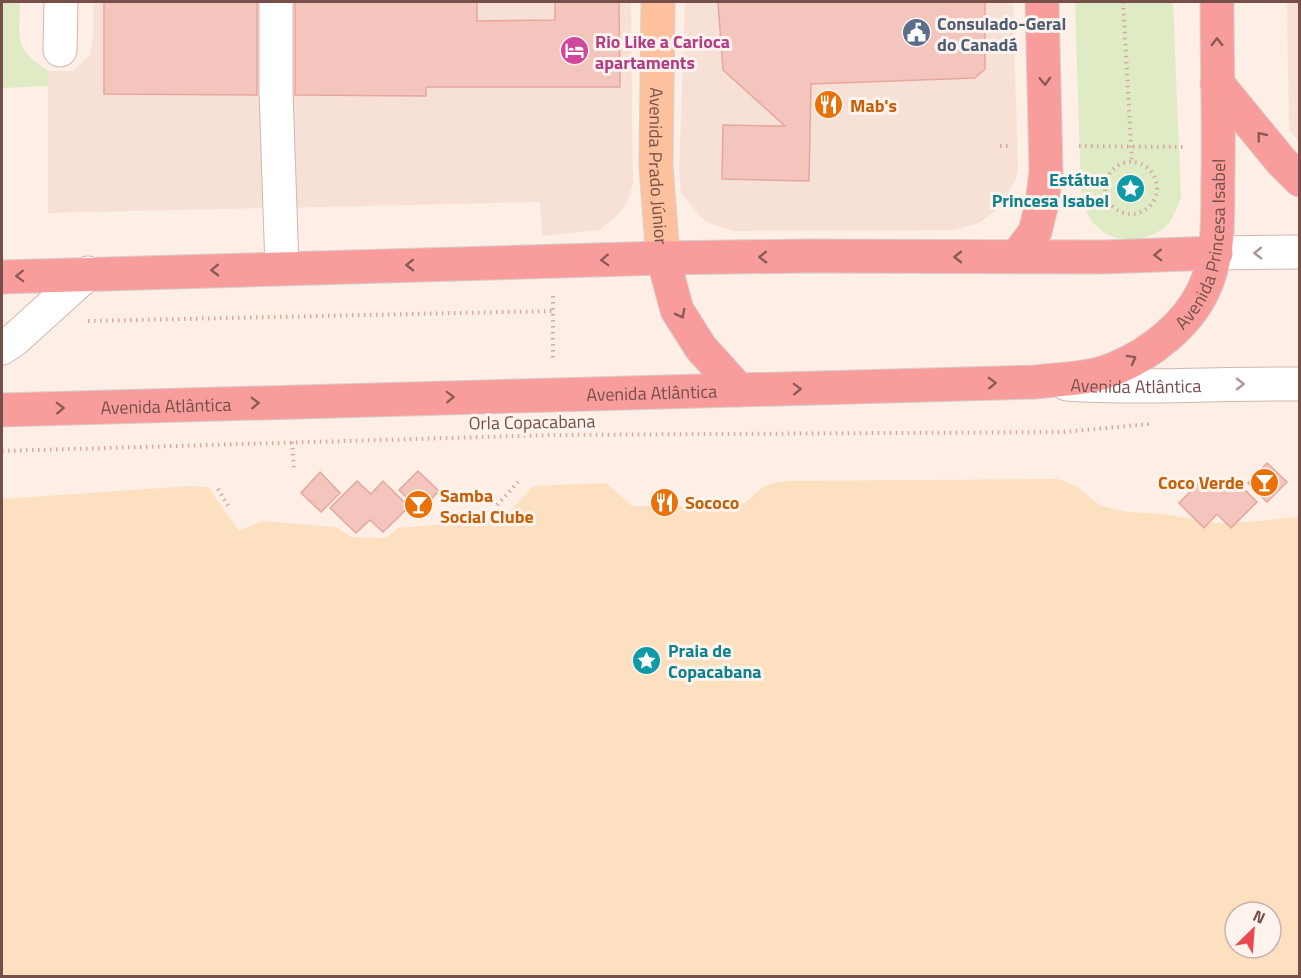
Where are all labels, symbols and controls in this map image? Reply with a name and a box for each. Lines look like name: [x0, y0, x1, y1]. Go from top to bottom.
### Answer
place label: Consulado-Geral do Canadá: [937, 10, 1066, 58]
public building icon: Consulado-Geral do Canadá: [900, 17, 932, 49]
place label: Rio Like a Carioca apartaments: [595, 28, 730, 76]
hotel icon: Rio Like a Carioca apartaments: [558, 35, 590, 67]
one-way arrow: [1211, 38, 1223, 47]
one-way arrow: [1038, 76, 1051, 85]
street label: Avenida Prado Júnior: [642, 87, 675, 245]
restaurant icon: Mab's: [813, 89, 845, 121]
place label: Mab's: [850, 92, 897, 119]
one-way arrow: [1258, 132, 1269, 143]
street label: Avenida Princesa Isabel: [1168, 159, 1232, 335]
place label: Estátua Princesa Isabel: [992, 166, 1109, 214]
place icon: Estátua Princesa Isabel: [1114, 173, 1146, 205]
one-way arrow: [1253, 246, 1262, 259]
one-way arrow: [1153, 249, 1162, 261]
one-way arrow: [759, 250, 768, 263]
one-way arrow: [954, 251, 963, 263]
one-way arrow: [600, 254, 609, 266]
one-way arrow: [405, 259, 414, 272]
one-way arrow: [210, 264, 219, 276]
one-way arrow: [15, 269, 24, 282]
one-way arrow: [674, 308, 685, 318]
one-way arrow: [1126, 355, 1136, 366]
street label: Avenida Atlântica: [1070, 371, 1202, 400]
street label: Avenida Atlântica: [586, 377, 718, 408]
one-way arrow: [988, 377, 997, 390]
one-way arrow: [1236, 378, 1245, 390]
one-way arrow: [793, 383, 802, 395]
street label: Avenida Atlântica: [100, 390, 232, 421]
one-way arrow: [445, 391, 454, 403]
one-way arrow: [250, 396, 259, 409]
one-way arrow: [55, 402, 64, 414]
street label: Orla Copacabana: [468, 407, 596, 437]
bar icon: Coco Verde: [1249, 466, 1281, 498]
place label: Coco Verde: [1158, 469, 1244, 496]
place label: Samba Social Clube: [440, 482, 534, 530]
restaurant icon: Sococo: [648, 486, 680, 518]
bar icon: Samba Social Clube: [403, 489, 435, 521]
place label: Sococo: [685, 489, 739, 516]
place label: Praia de Copacabana: [668, 637, 762, 685]
place icon: Praia de Copacabana: [631, 644, 663, 676]
north arrow: [1223, 900, 1283, 960]
text: N: [1249, 903, 1269, 930]

